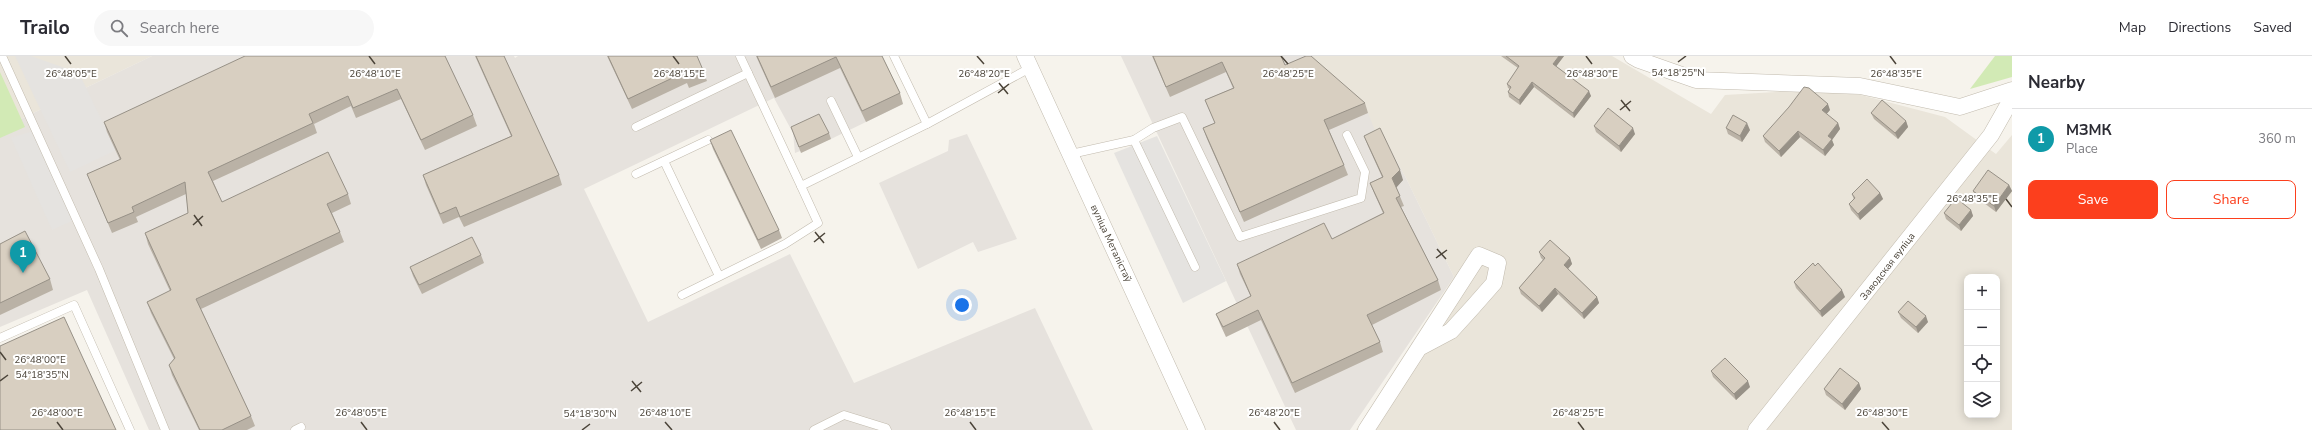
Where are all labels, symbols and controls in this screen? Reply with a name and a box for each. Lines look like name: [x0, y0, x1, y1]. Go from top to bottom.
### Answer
search box: [94, 10, 374, 46]
text: Trailo: [20, 15, 70, 41]
icon: search: [108, 17, 130, 39]
text: Search here: [140, 18, 219, 38]
text: Map: [2119, 18, 2146, 37]
text: Directions: [2168, 18, 2231, 37]
text: Saved: [2253, 18, 2292, 37]
text: 54°18'25"N: [1651, 66, 1705, 80]
text: 26°48'05"E: [45, 67, 97, 81]
text: 26°48'10"E: [349, 67, 401, 81]
text: 26°48'15"E: [653, 67, 705, 81]
text: 26°48'20"E: [958, 67, 1010, 81]
text: 26°48'25"E: [1262, 67, 1314, 81]
text: 26°48'30"E: [1566, 67, 1618, 81]
text: 26°48'35"E: [1870, 67, 1922, 81]
text: Nearby: [2028, 71, 2085, 94]
text: МЗМК: [2066, 120, 2112, 140]
text: 1: [2037, 130, 2045, 148]
text: 360 m: [2258, 130, 2296, 148]
text: Place: [2066, 140, 2098, 158]
button: Save: [2028, 180, 2158, 219]
button: Share: [2166, 180, 2296, 219]
text: 26°48'35"E: [1946, 192, 1998, 206]
street label: вуліца Металістаў: [1087, 202, 1136, 285]
street label: Заводская вуліца: [1857, 230, 1919, 303]
pin: 1: [10, 240, 36, 273]
map controls: [1964, 274, 2000, 418]
button: +: [1964, 274, 2000, 310]
your location: [952, 295, 972, 315]
button: −: [1964, 310, 2000, 346]
button: locate: [1964, 346, 2000, 382]
text: 26°48'00"E: [14, 353, 66, 367]
text: 54°18'35"N: [15, 368, 69, 382]
button: layers: [1964, 382, 2000, 418]
text: 26°48'00"E: [31, 406, 83, 420]
text: 26°48'05"E: [335, 406, 387, 420]
text: 26°48'10"E: [639, 406, 691, 420]
text: 26°48'15"E: [944, 406, 996, 420]
text: 26°48'20"E: [1248, 406, 1300, 420]
text: 26°48'25"E: [1552, 406, 1604, 420]
text: 26°48'30"E: [1856, 406, 1908, 420]
text: 54°18'30"N: [563, 407, 617, 421]

